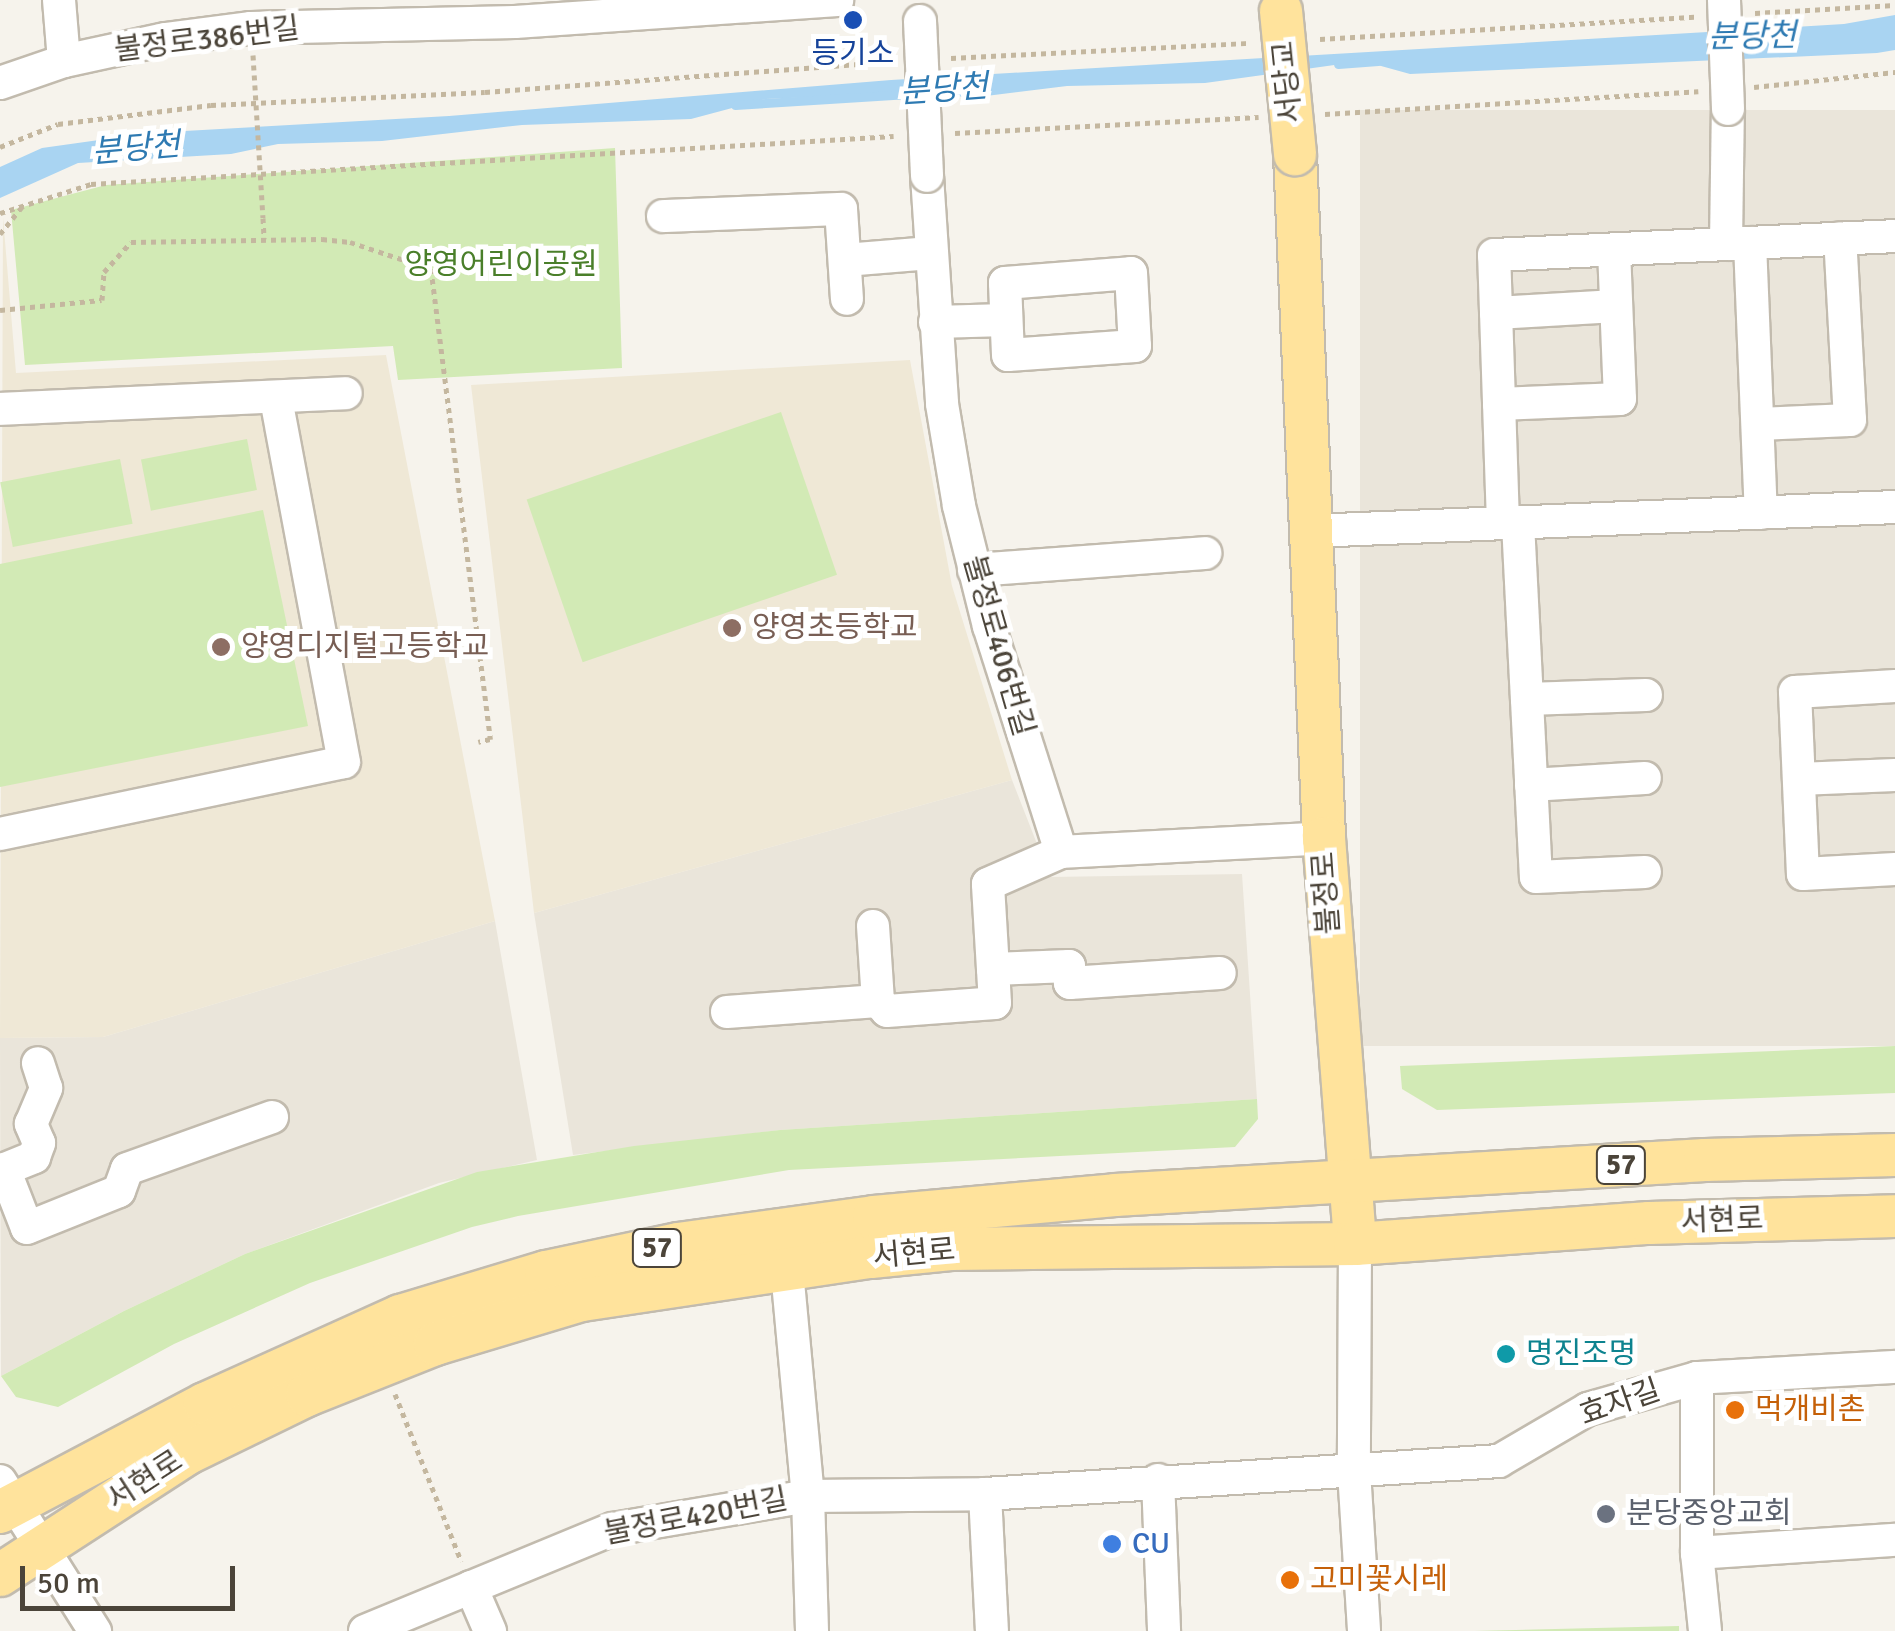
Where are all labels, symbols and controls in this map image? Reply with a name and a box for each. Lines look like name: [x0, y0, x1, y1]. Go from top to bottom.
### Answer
marker: 등기소: [842, 9, 864, 31]
street label: 불정로386번길: [112, 11, 302, 69]
water label: 분당천: [1708, 17, 1796, 57]
place label: 등기소: [812, 36, 894, 72]
street label: 서당교: [1266, 39, 1310, 125]
water label: 분당천: [899, 68, 989, 112]
water label: 분당천: [90, 126, 182, 172]
park label: 양영어린이공원: [404, 247, 598, 283]
street label: 불정로406번길: [955, 551, 1041, 741]
place label: 양영초등학교: [752, 610, 918, 646]
marker: 양영초등학교: [721, 617, 743, 639]
place label: 양영디지털고등학교: [241, 629, 489, 665]
marker: 양영디지털고등학교: [210, 636, 232, 658]
street label: 불정로: [1306, 850, 1348, 936]
road number: 57: [1594, 1142, 1648, 1188]
street label: 서현로: [1680, 1202, 1764, 1240]
road number: 57: [630, 1225, 684, 1271]
street label: 서현로: [871, 1232, 957, 1276]
place label: 명진조명: [1526, 1336, 1636, 1372]
marker: 명진조명: [1495, 1343, 1517, 1365]
street label: 효자길: [1575, 1373, 1665, 1433]
place label: 먹개비촌: [1755, 1392, 1865, 1428]
marker: 먹개비촌: [1724, 1399, 1746, 1421]
street label: 서현로: [100, 1443, 190, 1519]
street label: 불정로420번길: [601, 1482, 791, 1552]
place label: 분당중앙교회: [1626, 1496, 1792, 1532]
marker: 분당중앙교회: [1595, 1503, 1617, 1525]
place label: CU: [1132, 1526, 1170, 1562]
marker: CU: [1101, 1533, 1123, 1555]
scale bar: [25, 1546, 240, 1608]
place label: 고미꽃시레: [1310, 1562, 1448, 1598]
text: 50 m: [37, 1565, 100, 1602]
marker: 고미꽃시레: [1279, 1569, 1301, 1591]

